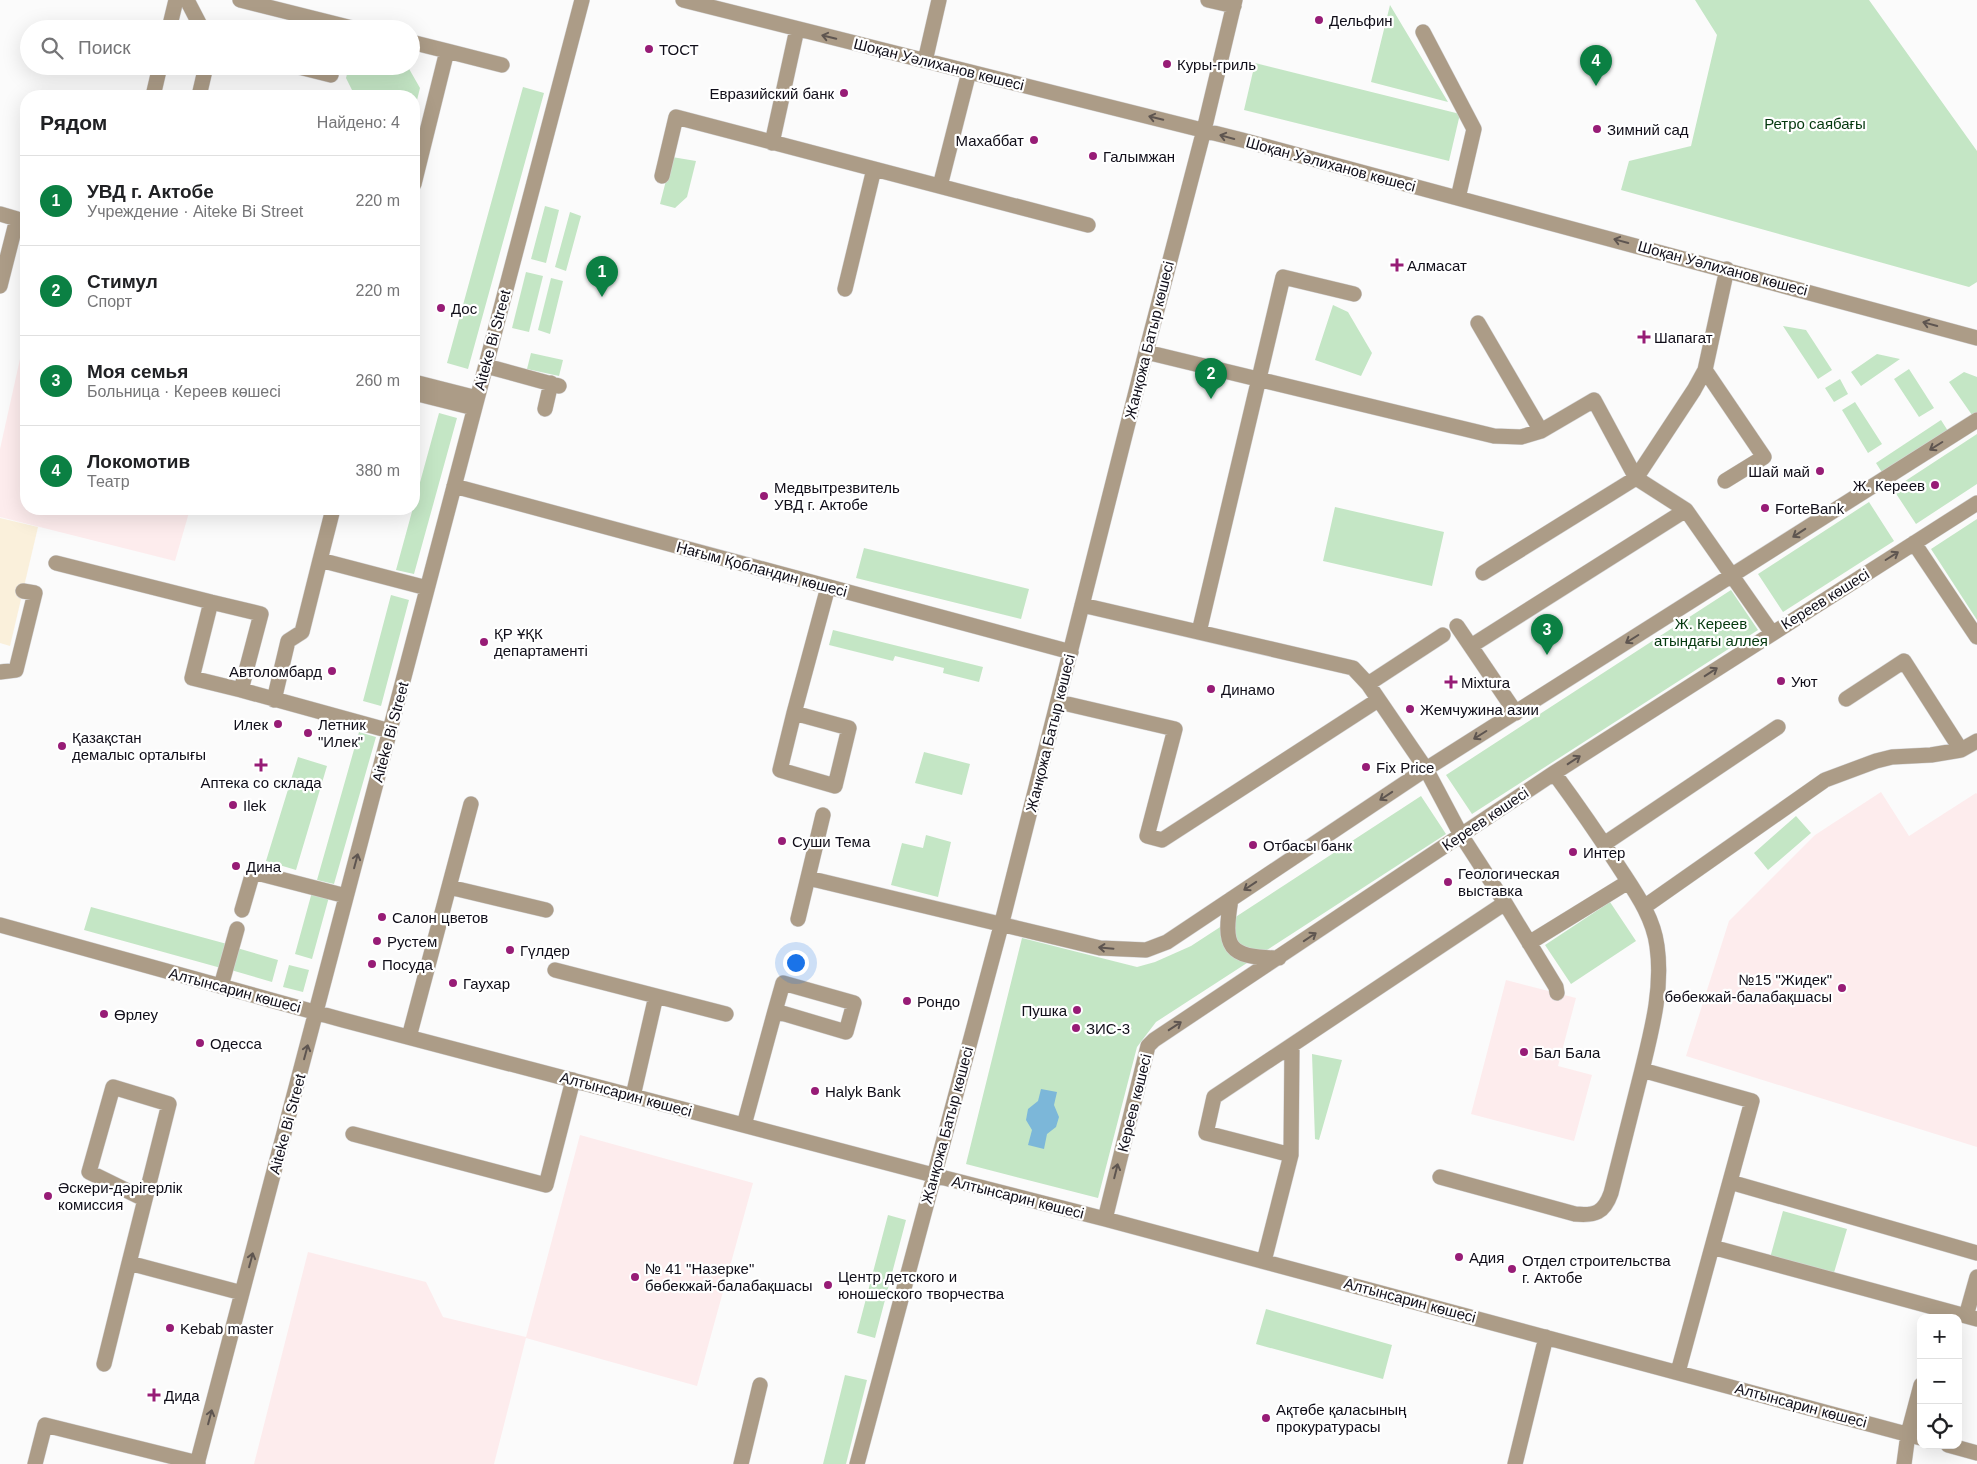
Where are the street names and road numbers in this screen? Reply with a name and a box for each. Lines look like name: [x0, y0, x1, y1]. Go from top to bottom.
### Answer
street label: Шоқан Уәлиханов көшесі: [852, 35, 1026, 93]
street label: Шоқан Уәлиханов көшесі: [1244, 133, 1418, 195]
street label: Шоқан Уәлиханов көшесі: [1636, 237, 1810, 299]
street label: Жанқожа Батыр көшесі: [1121, 259, 1177, 421]
street label: Aiteke Bi Street: [470, 287, 514, 392]
street label: Нағым Қобландин көшесі: [675, 538, 849, 600]
street label: Кереев көшесі: [1778, 565, 1872, 633]
street label: Жанқожа Батыр көшесі: [1022, 652, 1078, 814]
street label: Aiteke Bi Street: [368, 679, 412, 784]
street label: Кереев көшесі: [1439, 784, 1531, 854]
street label: Алтынсарин көшесі: [167, 964, 303, 1016]
street label: Жанқожа Батыр көшесі: [918, 1045, 976, 1205]
street label: Кереев көшесі: [1114, 1052, 1154, 1154]
street label: Алтынсарин көшесі: [558, 1068, 694, 1120]
street label: Aiteke Bi Street: [265, 1071, 309, 1176]
street label: Алтынсарин көшесі: [950, 1172, 1086, 1222]
street label: Алтынсарин көшесі: [1342, 1274, 1478, 1326]
street label: Алтынсарин көшесі: [1733, 1379, 1869, 1431]

